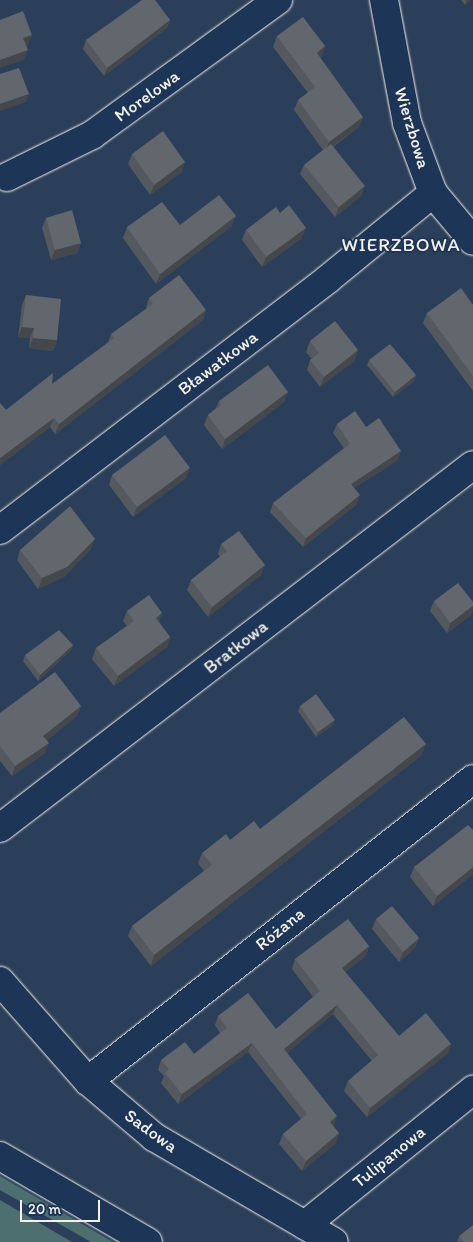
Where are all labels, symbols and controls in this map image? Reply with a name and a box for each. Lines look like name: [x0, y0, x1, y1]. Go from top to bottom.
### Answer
street label: Morelowa: [110, 65, 184, 127]
street label: Wierzbowa: [389, 85, 435, 171]
district label: WIERZBOWA: [340, 234, 462, 256]
street label: Bławatkowa: [174, 326, 262, 400]
street label: Bratkowa: [200, 615, 272, 679]
street label: Różana: [251, 903, 309, 955]
street label: Sadowa: [120, 1105, 182, 1157]
street label: Tulipanowa: [348, 1121, 430, 1193]
scale bar: [22, 1190, 102, 1222]
text: 20 m: [28, 1200, 61, 1218]

